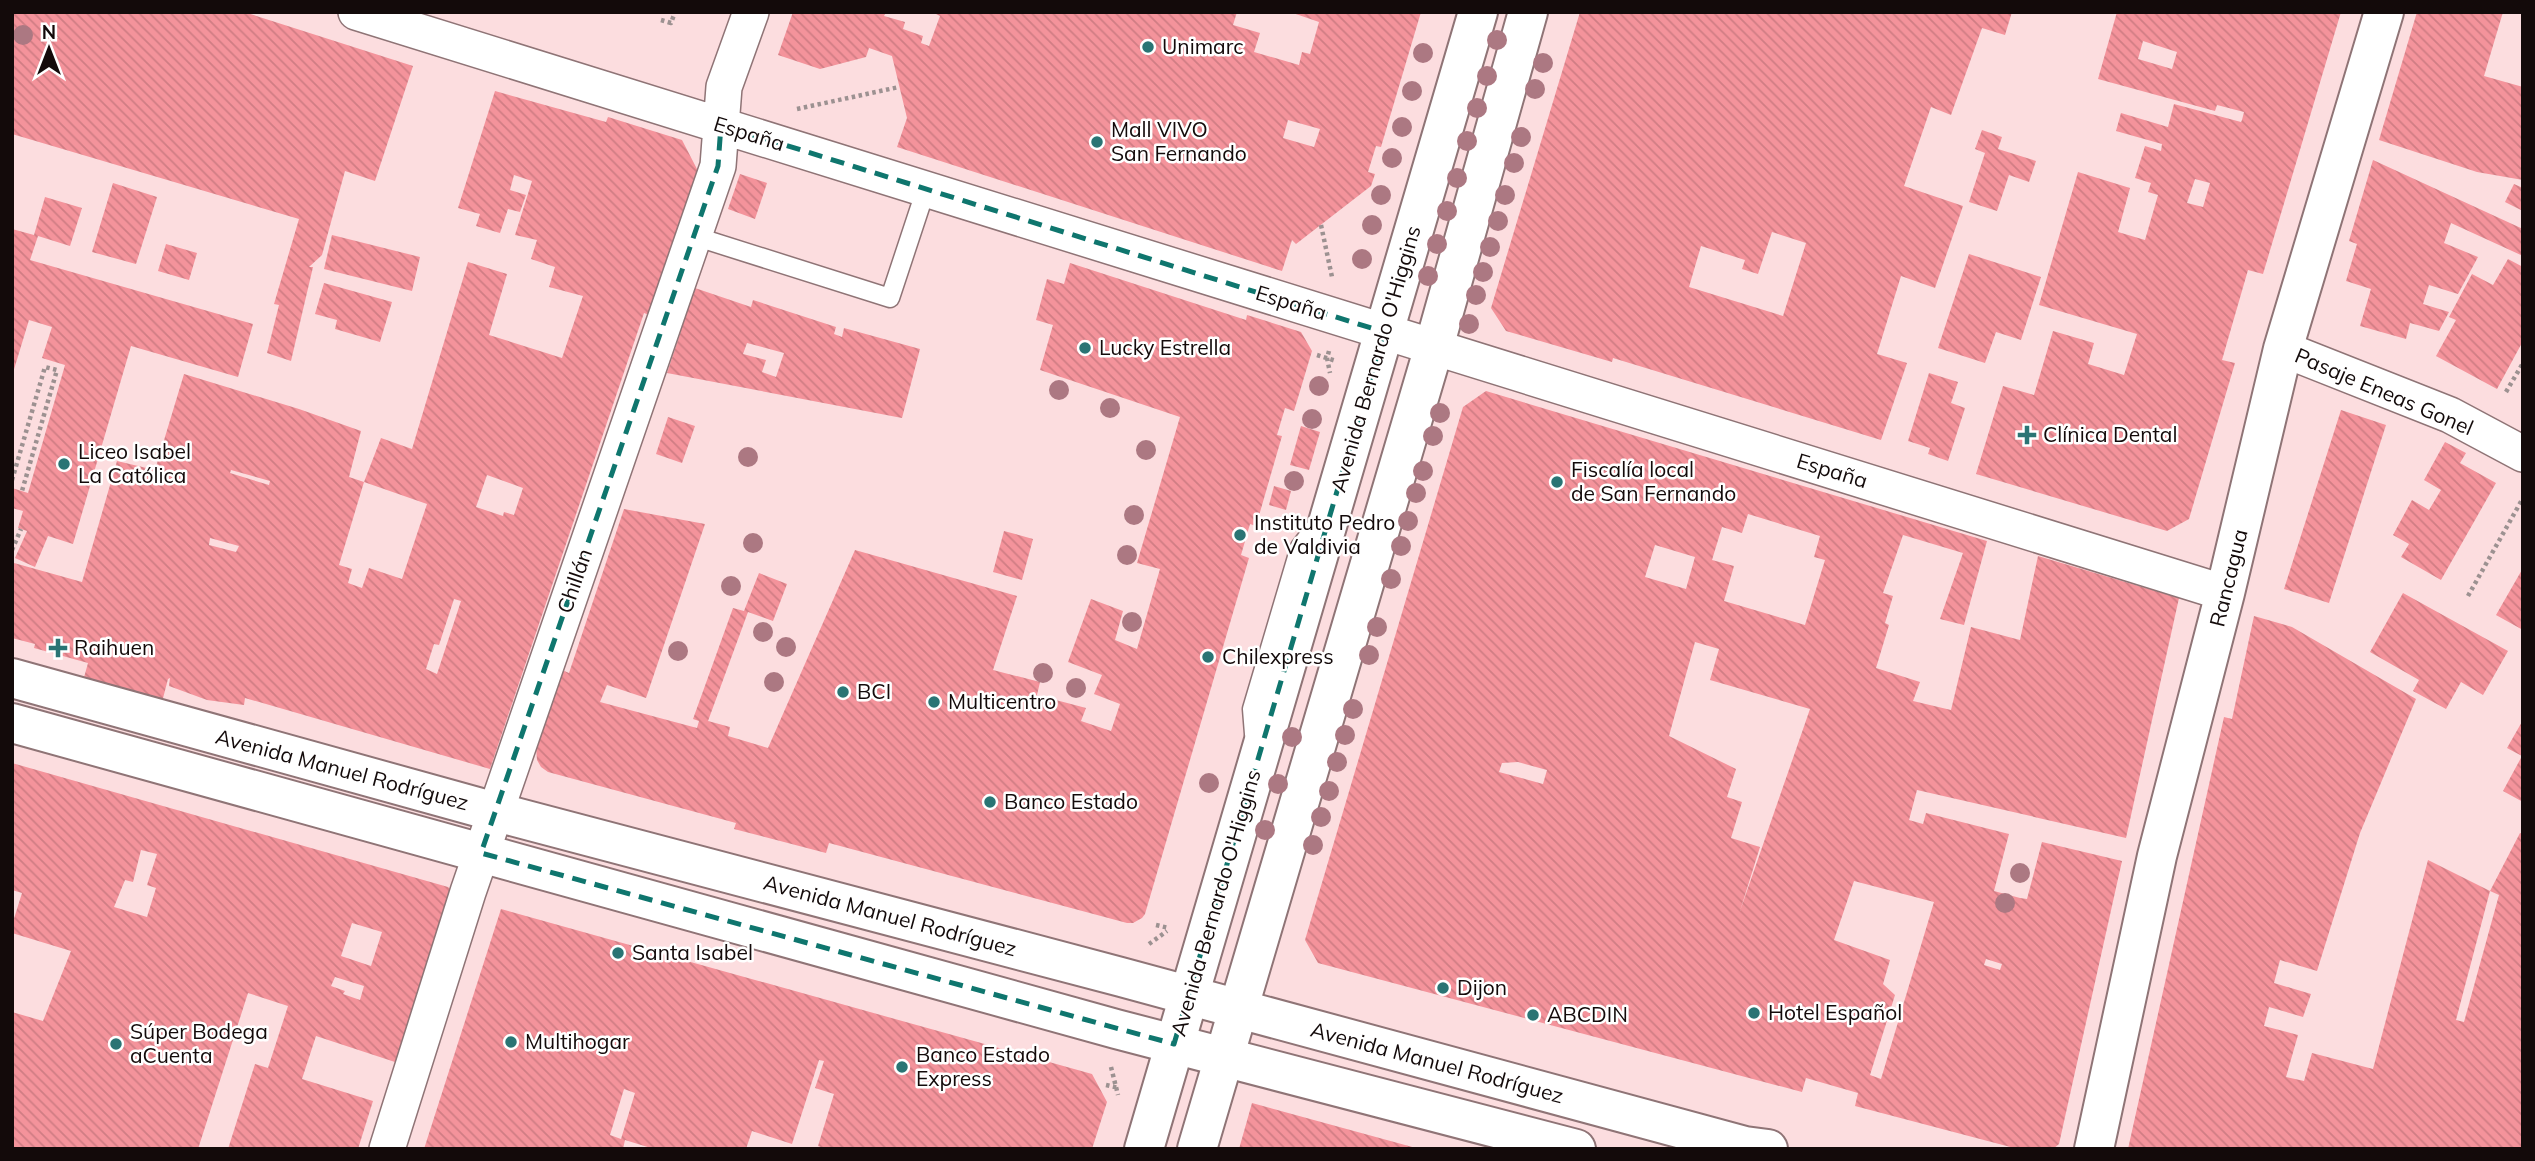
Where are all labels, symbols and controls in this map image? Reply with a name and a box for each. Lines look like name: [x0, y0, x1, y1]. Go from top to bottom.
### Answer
north arrow: [14, 14, 84, 84]
text: N: [42, 20, 56, 44]
place label: Unimarc: [1162, 33, 1244, 59]
marker: Unimarc: [1140, 39, 1156, 55]
street label: España: [711, 110, 788, 156]
place label: Mall VIVO San Fernando: [1111, 116, 1247, 166]
marker: Mall VIVO San Fernando: [1089, 134, 1105, 150]
street label: Avenida Bernardo O'Higgins: [1324, 222, 1426, 495]
street label: España: [1253, 279, 1330, 325]
place label: Lucky Estrella: [1099, 334, 1231, 360]
marker: Lucky Estrella: [1077, 340, 1093, 356]
street label: Pasaje Eneas Gonel: [2291, 342, 2478, 440]
place label: Clínica Dental: [2043, 421, 2177, 447]
marker: Clínica Dental: [2017, 425, 2037, 445]
place label: Liceo Isabel La Católica: [78, 438, 191, 488]
street label: España: [1794, 447, 1871, 493]
marker: Liceo Isabel La Católica: [56, 456, 72, 472]
place label: Fiscalía local de San Fernando: [1571, 456, 1736, 506]
marker: Fiscalía local de San Fernando: [1549, 474, 1565, 490]
place label: Instituto Pedro de Valdivia: [1254, 509, 1395, 559]
street label: Rancagua: [2203, 526, 2253, 629]
marker: Instituto Pedro de Valdivia: [1232, 527, 1248, 543]
street label: Chillán: [551, 545, 597, 616]
place label: Raihuen: [74, 634, 154, 660]
marker: Raihuen: [48, 638, 68, 658]
place label: Chilexpress: [1222, 643, 1334, 669]
marker: Chilexpress: [1200, 649, 1216, 665]
place label: BCI: [857, 678, 891, 704]
marker: BCI: [835, 684, 851, 700]
place label: Multicentro: [948, 688, 1056, 714]
marker: Multicentro: [926, 694, 942, 710]
street label: Avenida Manuel Rodríguez: [213, 723, 472, 815]
street label: Avenida Bernardo O'Higgins: [1164, 766, 1266, 1039]
place label: Banco Estado: [1004, 788, 1138, 814]
marker: Banco Estado: [982, 794, 998, 810]
street label: Avenida Manuel Rodríguez: [761, 869, 1020, 961]
place label: Santa Isabel: [632, 939, 753, 965]
marker: Santa Isabel: [610, 945, 626, 961]
place label: Dijon: [1457, 974, 1507, 1000]
marker: Dijon: [1435, 980, 1451, 996]
place label: Hotel Español: [1768, 999, 1902, 1025]
place label: ABCDIN: [1547, 1001, 1628, 1027]
marker: Hotel Español: [1746, 1005, 1762, 1021]
marker: ABCDIN: [1525, 1007, 1541, 1023]
street label: Avenida Manuel Rodríguez: [1308, 1016, 1567, 1108]
place label: Súper Bodega aCuenta: [130, 1018, 268, 1068]
place label: Multihogar: [525, 1028, 630, 1054]
marker: Multihogar: [503, 1034, 519, 1050]
marker: Súper Bodega aCuenta: [108, 1036, 124, 1052]
place label: Banco Estado Express: [916, 1041, 1050, 1091]
marker: Banco Estado Express: [894, 1059, 910, 1075]

